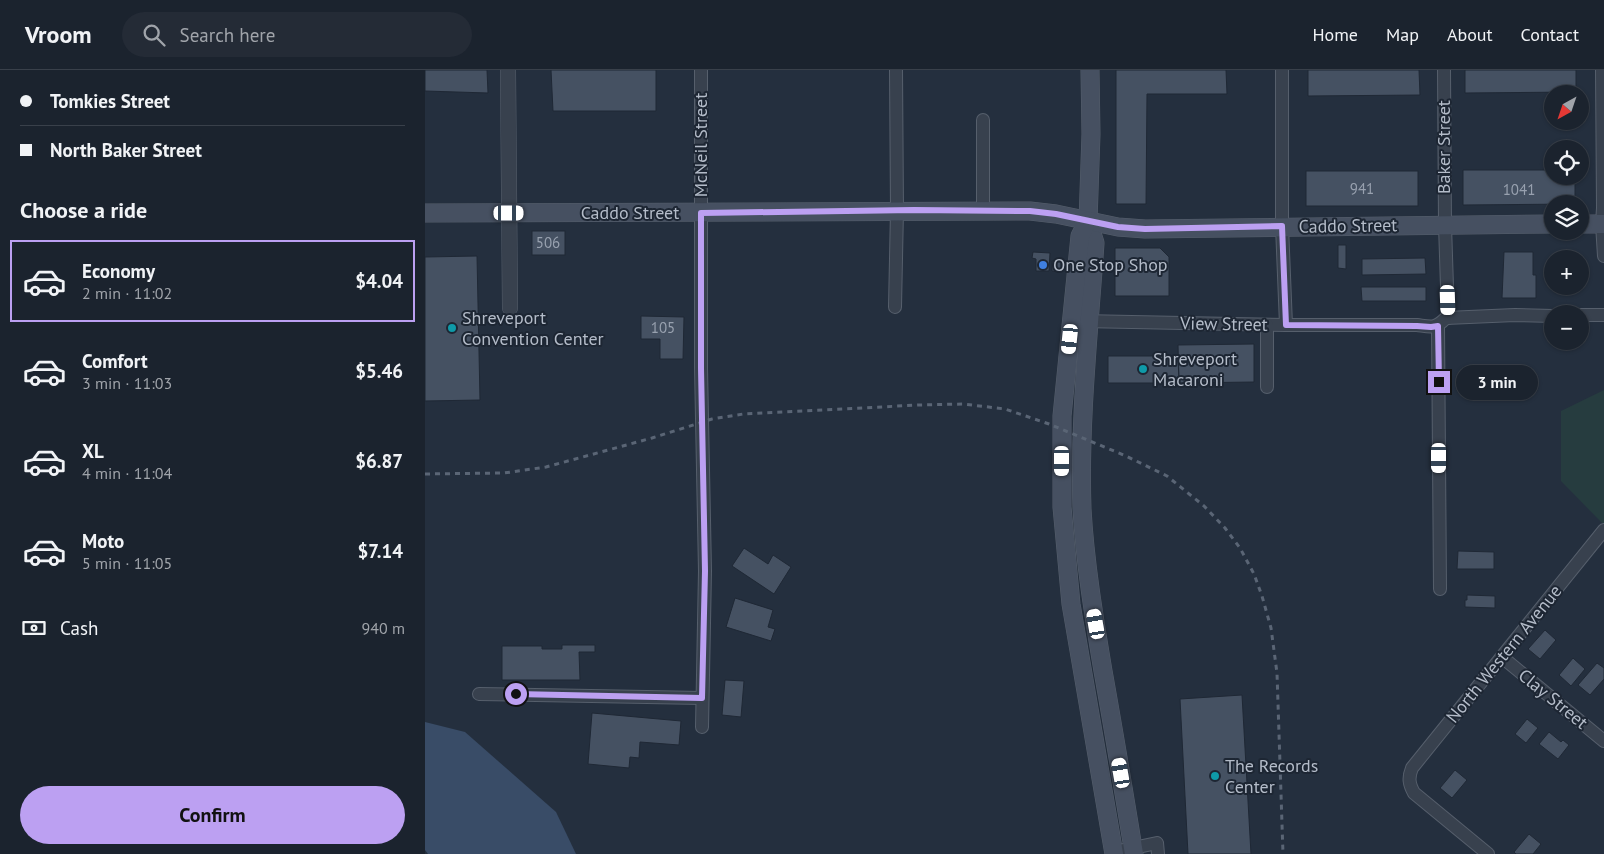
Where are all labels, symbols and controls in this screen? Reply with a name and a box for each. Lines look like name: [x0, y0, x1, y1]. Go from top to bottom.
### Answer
search box: [122, 12, 472, 57]
text: Vroom: [25, 19, 92, 50]
icon: search: [140, 21, 168, 49]
text: Search here: [180, 23, 275, 47]
text: Home: [1312, 23, 1358, 46]
text: Map: [1386, 23, 1419, 46]
text: About: [1447, 23, 1493, 46]
text: Contact: [1521, 23, 1579, 46]
north arrow: [1544, 85, 1589, 130]
map controls: [1544, 85, 1589, 350]
text: Tomkies Street: [50, 89, 170, 113]
street label: McNeil Street: [689, 93, 712, 197]
street label: Baker Street: [1432, 100, 1455, 194]
text: North Baker Street: [50, 138, 202, 162]
button: locate: [1544, 140, 1589, 185]
house number: 941: [1350, 179, 1374, 198]
house number: 1041: [1503, 180, 1535, 199]
button: layers: [1544, 195, 1589, 240]
text: Choose a ride: [20, 196, 147, 224]
street label: Caddo Street: [581, 201, 679, 224]
car: [494, 206, 524, 221]
street label: Caddo Street: [1298, 213, 1398, 238]
house number: 506: [536, 233, 560, 252]
button: +: [1544, 250, 1589, 295]
place label: One Stop Shop: [1053, 253, 1168, 276]
icon: car: [22, 259, 67, 304]
text: Economy: [82, 259, 155, 283]
marker: One Stop Shop: [1037, 259, 1049, 271]
text: $4.04: [355, 269, 403, 293]
text: 2 min · 11:02: [82, 283, 172, 303]
car: [1439, 285, 1456, 315]
button: −: [1544, 305, 1589, 350]
place label: Shreveport Convention Center: [462, 306, 604, 350]
street label: View Street: [1179, 311, 1268, 336]
house number: 105: [651, 318, 675, 337]
marker: Shreveport Convention Center: [446, 322, 458, 334]
car: [1060, 323, 1079, 355]
place label: Shreveport Macaroni: [1153, 347, 1237, 391]
icon: car: [22, 349, 67, 394]
text: Comfort: [82, 349, 148, 373]
text: $5.46: [355, 359, 403, 383]
marker: Shreveport Macaroni: [1137, 363, 1149, 375]
callout: 3 min: [1457, 364, 1539, 400]
route end: [1428, 371, 1450, 393]
text: 3 min: [1477, 372, 1517, 392]
text: 3 min · 11:03: [82, 373, 172, 393]
icon: car: [22, 439, 67, 484]
text: XL: [82, 439, 104, 463]
car: [1431, 443, 1446, 473]
car: [1054, 446, 1069, 476]
text: $6.87: [355, 449, 403, 473]
text: 4 min · 11:04: [82, 463, 172, 483]
icon: car: [22, 529, 67, 574]
text: Moto: [82, 529, 124, 553]
text: $7.14: [357, 539, 403, 563]
text: 5 min · 11:05: [82, 553, 172, 573]
street label: North Western Avenue: [1441, 580, 1566, 727]
car: [1086, 608, 1105, 640]
icon: cash: [20, 614, 48, 642]
text: Cash: [60, 616, 98, 640]
text: 940 m: [362, 618, 405, 638]
street label: Clay Street: [1514, 664, 1593, 734]
route start: [505, 683, 527, 705]
place label: The Records Center: [1225, 754, 1318, 798]
car: [1111, 757, 1130, 789]
marker: The Records Center: [1209, 770, 1221, 782]
button: Confirm: [20, 786, 405, 844]

